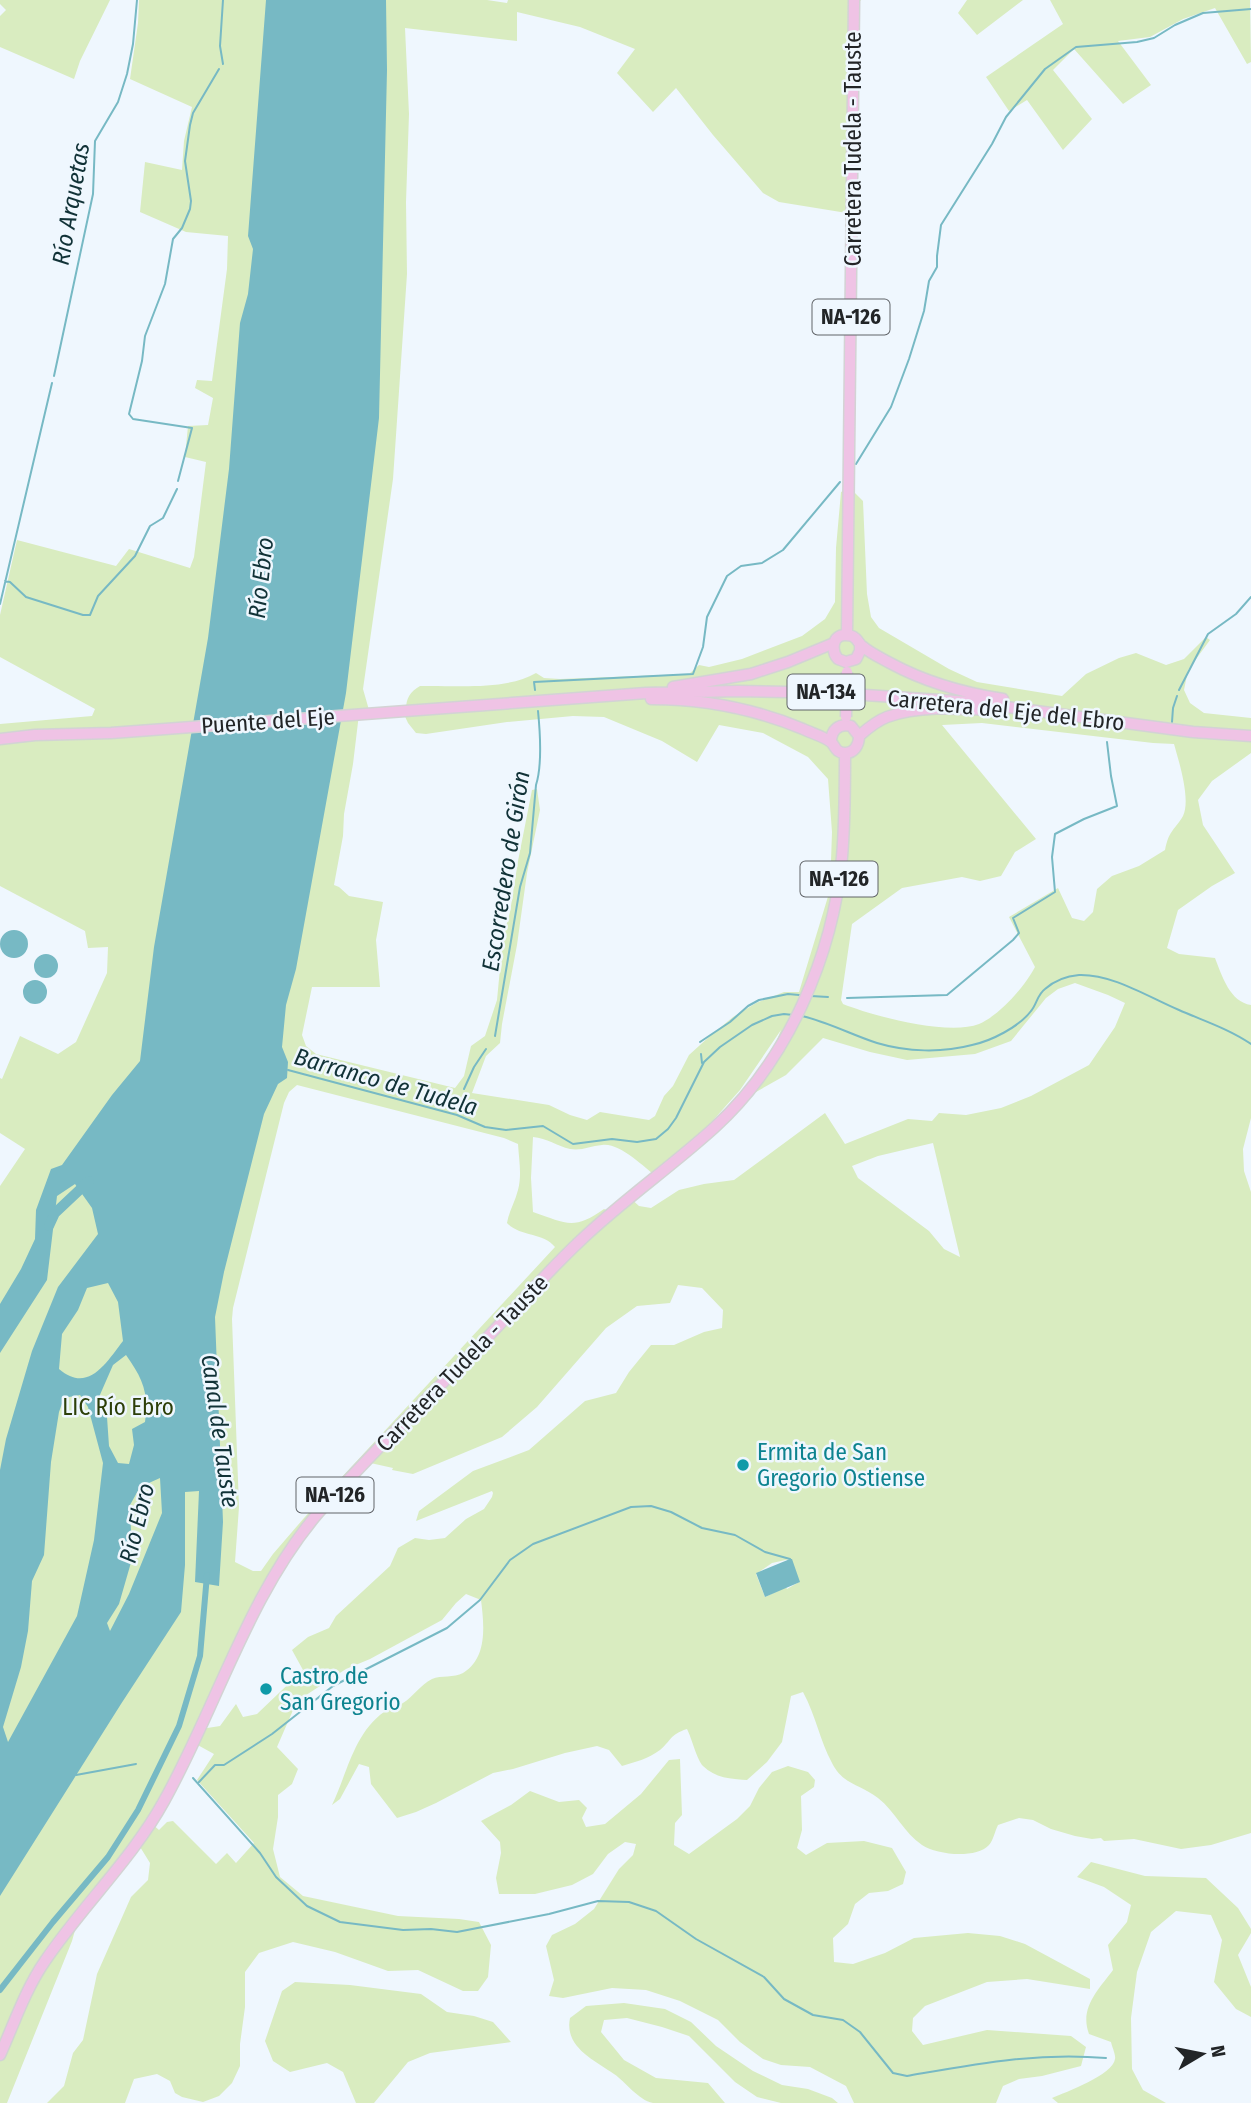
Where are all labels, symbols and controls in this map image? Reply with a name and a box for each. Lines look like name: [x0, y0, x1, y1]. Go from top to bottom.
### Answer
street label: Carretera Tudela - Tauste: [839, 31, 867, 267]
water label: Río Arquetas: [46, 141, 96, 267]
road number: NA-126: [812, 300, 890, 334]
water label: Río Ebro: [243, 536, 279, 620]
road number: NA-134: [788, 674, 864, 710]
street label: Carretera del Eje del Ebro: [886, 684, 1126, 736]
street label: Puente del Eje: [200, 702, 336, 740]
water label: Escorredero de Girón: [476, 769, 536, 973]
road number: NA-126: [800, 862, 878, 896]
water label: Barranco de Tudela: [291, 1042, 481, 1122]
street label: Carretera Tudela - Tauste: [370, 1269, 554, 1457]
water label: Canal de Tauste: [195, 1353, 245, 1509]
park label: LIC Río Ebro: [62, 1393, 174, 1421]
place label: Ermita de San Gregorio Ostiense: [757, 1438, 925, 1492]
marker: Ermita de San Gregorio Ostiense: [735, 1457, 751, 1473]
road number: NA-126: [296, 1478, 374, 1512]
water label: Río Ebro: [114, 1480, 160, 1566]
place label: Castro de San Gregorio: [280, 1662, 401, 1716]
marker: Castro de San Gregorio: [258, 1681, 274, 1697]
north arrow: [1167, 2019, 1237, 2089]
text: N: [1206, 2044, 1231, 2059]

